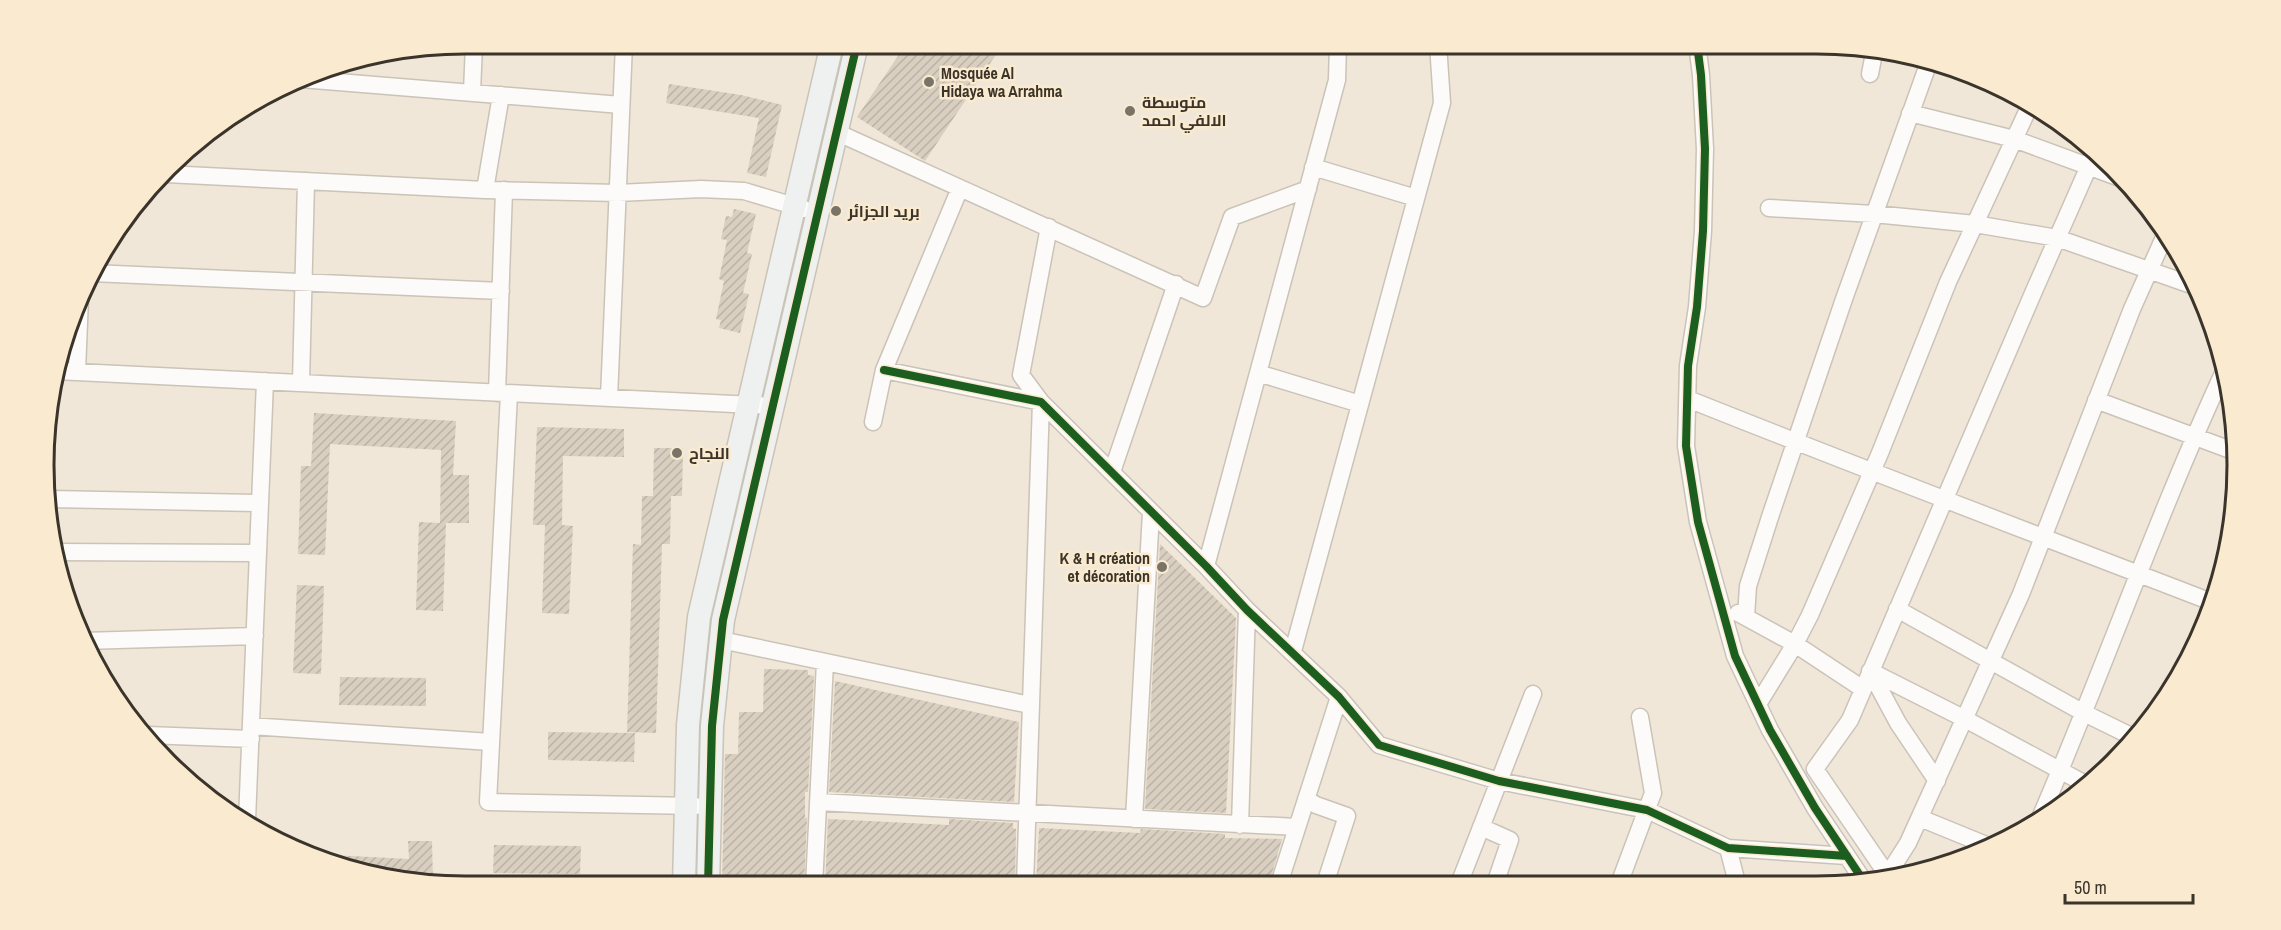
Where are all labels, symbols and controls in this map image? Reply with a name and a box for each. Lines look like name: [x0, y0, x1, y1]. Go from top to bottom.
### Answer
place label: Mosquée Al Hidaya wa Arrahma: [941, 62, 1063, 102]
marker: Mosquée Al Hidaya wa Arrahma: [922, 75, 936, 89]
place label: متوسطة الالفي احمد: [1142, 91, 1227, 133]
marker: متوسطة الالفي احمد: [1123, 104, 1137, 118]
place label: بريد الجزائر: [847, 200, 920, 222]
marker: بريد الجزائر: [829, 204, 843, 218]
place label: النجاح: [689, 442, 730, 464]
marker: النجاح: [670, 446, 684, 460]
place label: K & H création et décoration: [1060, 547, 1150, 587]
marker: K & H création et décoration: [1155, 560, 1169, 574]
scale bar: [2065, 867, 2192, 905]
text: 50 m: [2074, 875, 2107, 900]

